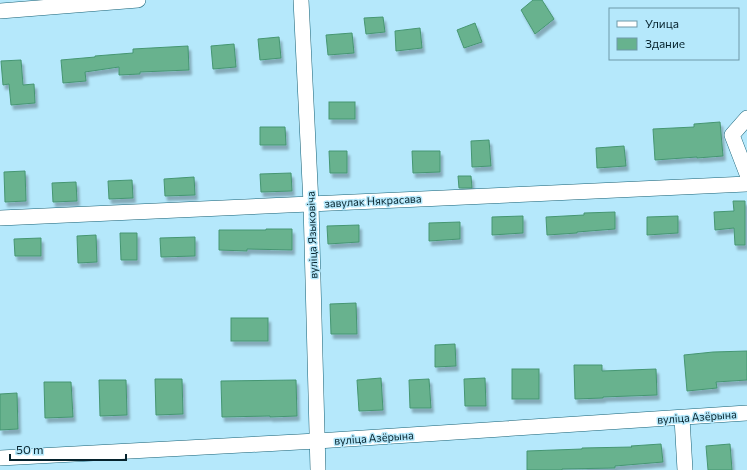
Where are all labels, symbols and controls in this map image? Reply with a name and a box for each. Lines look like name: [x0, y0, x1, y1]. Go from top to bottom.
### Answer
legend: [609, 8, 739, 60]
text: Улица: [645, 16, 679, 30]
text: Здание: [645, 36, 685, 50]
street label: вуліца Языковіча: [303, 191, 320, 279]
street label: завулак Някрасава: [324, 191, 422, 210]
street label: вуліца Азёрына: [657, 407, 737, 426]
street label: вуліца Азёрына: [334, 428, 414, 447]
scale bar: [10, 436, 126, 462]
text: 50 m: [16, 442, 44, 456]

